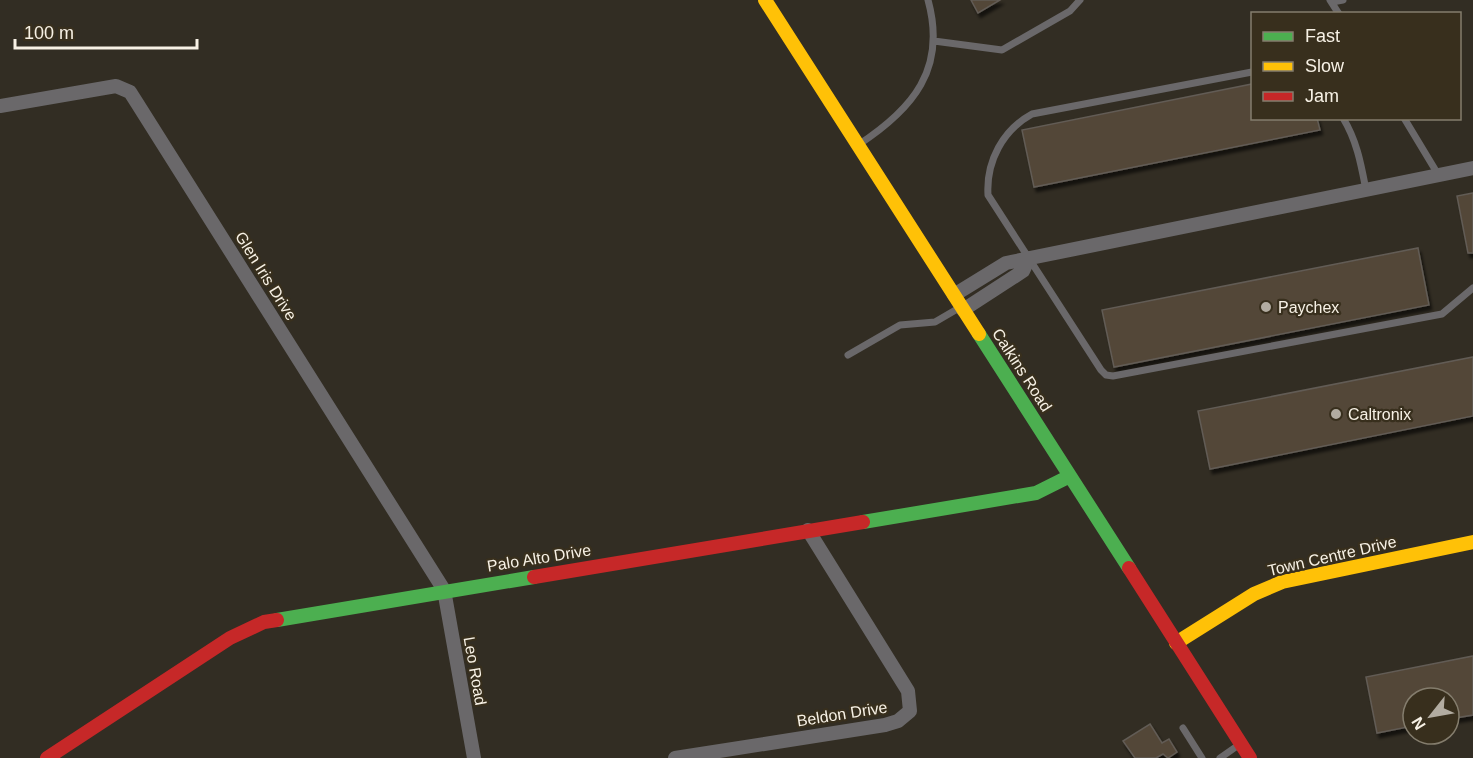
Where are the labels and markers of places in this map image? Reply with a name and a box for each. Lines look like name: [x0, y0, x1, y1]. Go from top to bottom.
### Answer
place label: Paychex: [1278, 299, 1339, 316]
marker: Paychex: [1259, 300, 1273, 314]
place label: Caltronix: [1348, 406, 1411, 423]
marker: Caltronix: [1329, 407, 1343, 421]

